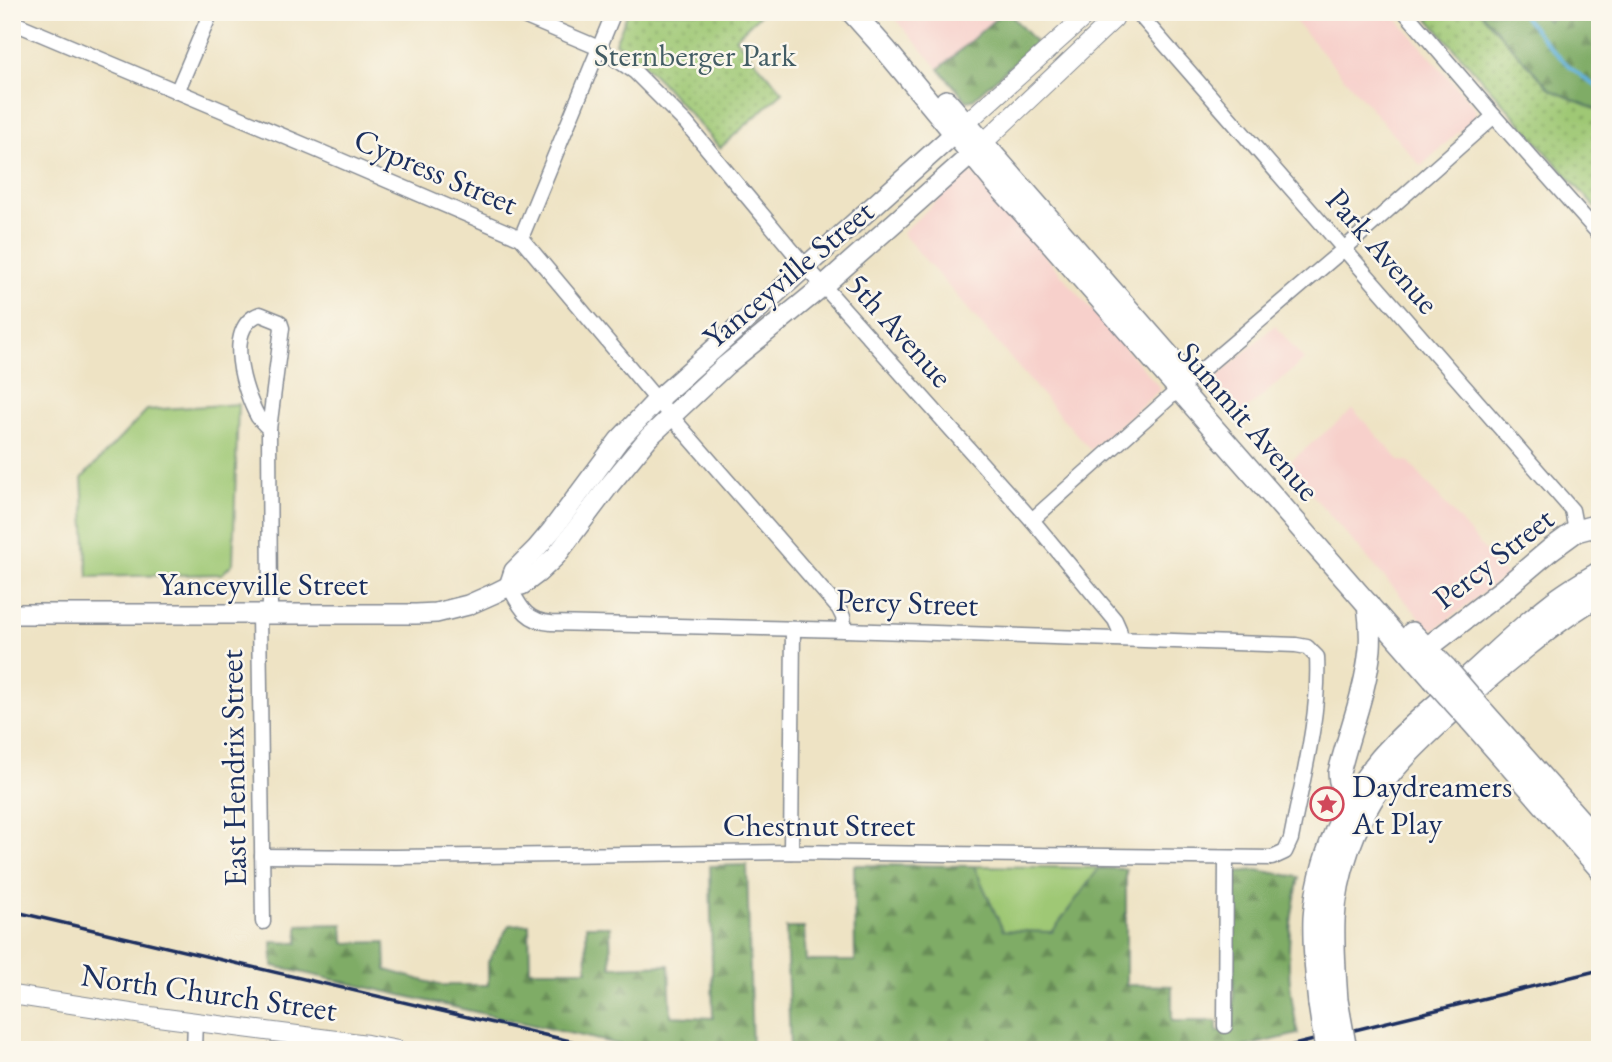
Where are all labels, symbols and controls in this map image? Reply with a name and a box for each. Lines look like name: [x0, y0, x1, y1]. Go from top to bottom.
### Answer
park label: Sternberger Park: [594, 34, 797, 76]
street label: Cypress Street: [348, 118, 524, 224]
street label: Park Avenue: [1317, 180, 1449, 322]
street label: Yanceyville Street: [694, 190, 882, 358]
street label: 5th Avenue: [838, 264, 962, 396]
street label: Summit Avenue: [1168, 333, 1330, 509]
street label: Percy Street: [1424, 498, 1562, 618]
street label: Yanceyville Street: [158, 563, 368, 605]
street label: Percy Street: [835, 579, 979, 625]
street label: East Hendrix Street: [210, 649, 256, 887]
place label: Daydreamers At Play: [1351, 765, 1512, 844]
place icon: Daydreamers At Play: [1308, 785, 1346, 823]
street label: Chestnut Street: [723, 804, 915, 846]
street label: North Church Street: [78, 953, 340, 1031]

